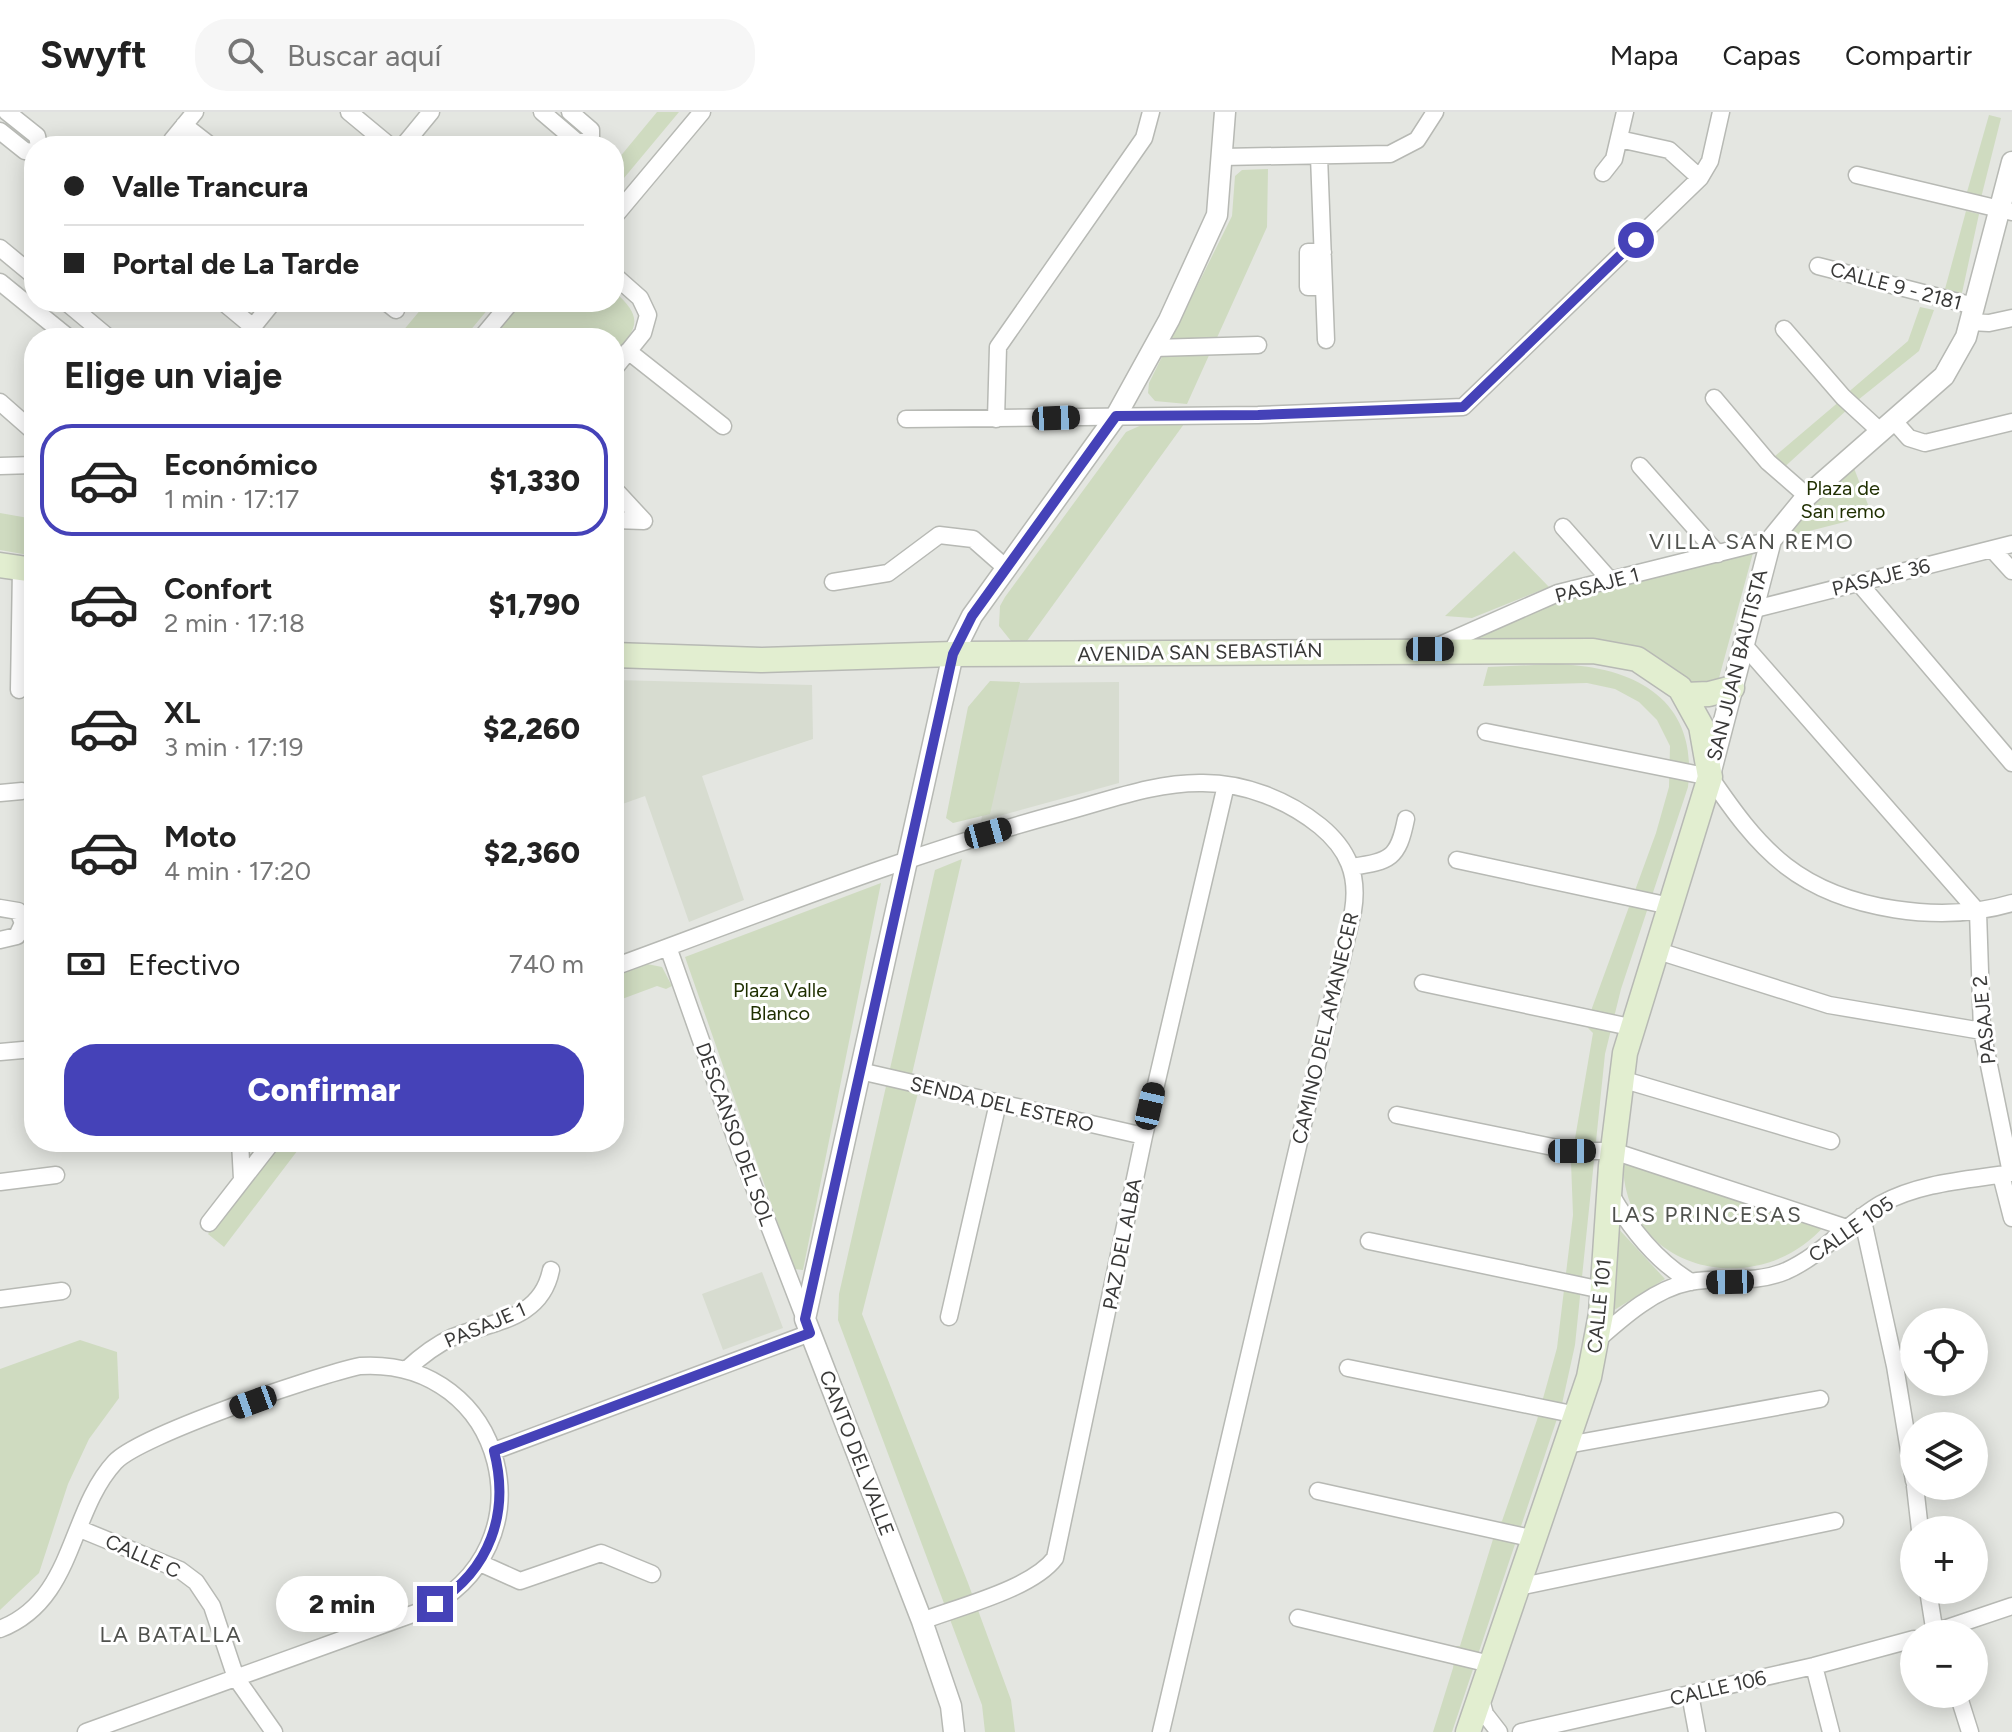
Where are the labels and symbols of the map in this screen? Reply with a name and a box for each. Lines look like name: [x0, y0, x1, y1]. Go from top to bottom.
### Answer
route start: [1618, 222, 1654, 258]
street label: CALLE 9 - 2181: [1828, 257, 1964, 315]
car: [1032, 405, 1080, 431]
park label: Plaza de San remo: [1801, 476, 1885, 523]
district label: VILLA SAN REMO: [1649, 528, 1855, 555]
street label: PASAJE 36: [1829, 553, 1933, 601]
street label: PASAJE 1: [1552, 562, 1642, 608]
street label: SAN JUAN BAUTISTA: [1702, 566, 1773, 763]
car: [1406, 637, 1454, 661]
street label: AVENIDA SAN SEBASTIÁN: [1077, 638, 1323, 666]
car: [962, 815, 1014, 851]
street label: CAMINO DEL AMANECER: [1287, 910, 1363, 1146]
street label: PASAJE 2: [1967, 974, 2001, 1066]
park label: Plaza Valle Blanco: [733, 978, 827, 1025]
street label: DESCANSO DEL SOL: [691, 1039, 780, 1229]
street label: SENDA DEL ESTERO: [908, 1071, 1096, 1137]
car: [1133, 1080, 1167, 1132]
car: [1548, 1139, 1596, 1163]
street label: PAZ DEL ALBA: [1097, 1176, 1147, 1312]
street label: CALLE 105: [1804, 1191, 1898, 1267]
district label: LAS PRINCESAS: [1611, 1201, 1803, 1228]
street label: CALLE 101: [1582, 1258, 1616, 1354]
car: [1706, 1270, 1754, 1294]
street label: PASAJE 1: [441, 1297, 529, 1353]
street label: CANTO DEL VALLE: [814, 1367, 900, 1539]
car: [226, 1383, 280, 1421]
street label: CALLE C: [102, 1529, 184, 1583]
callout: 2 min: [275, 1576, 407, 1632]
route end: [417, 1586, 453, 1622]
district label: LA BATALLA: [99, 1621, 243, 1648]
street label: CALLE 106: [1668, 1665, 1768, 1711]

